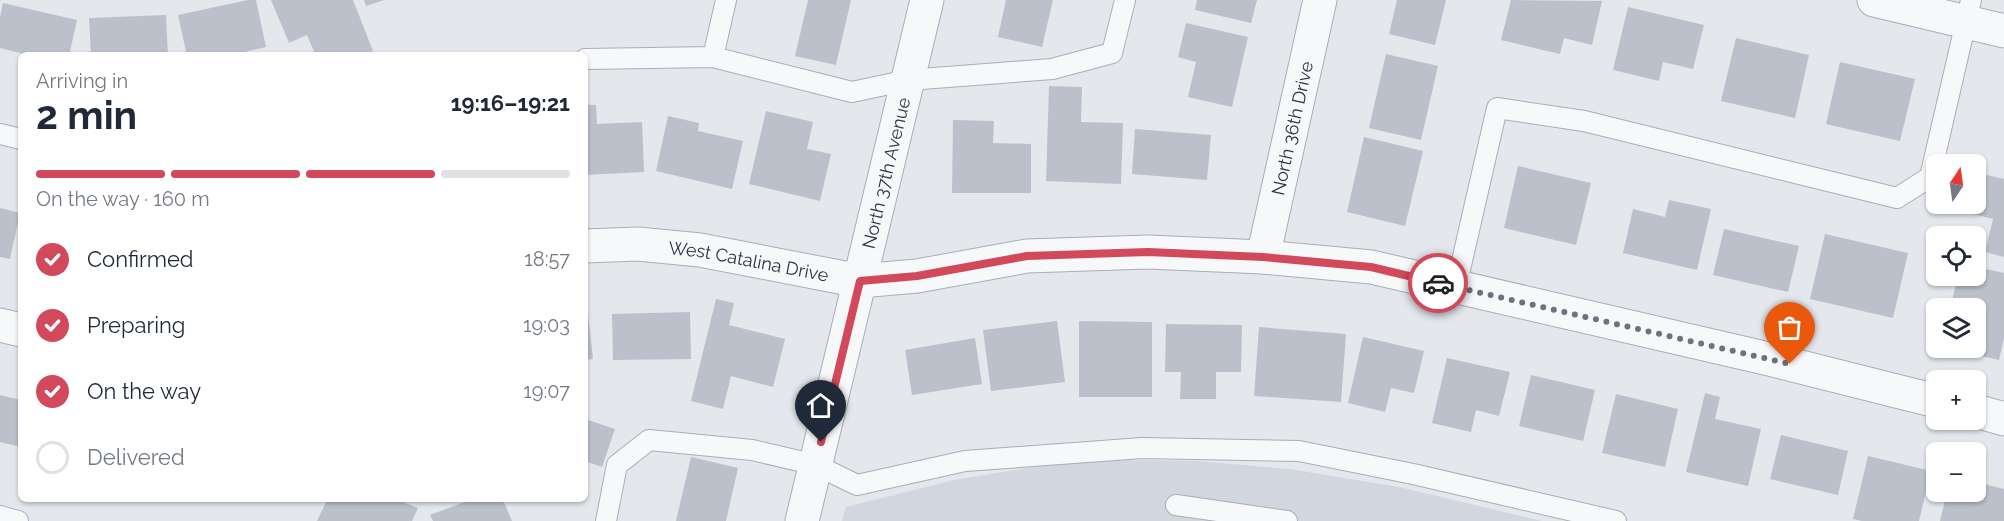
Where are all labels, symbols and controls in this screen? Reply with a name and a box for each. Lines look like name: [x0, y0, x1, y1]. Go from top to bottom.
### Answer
street label: North 36th Drive: [1267, 59, 1317, 197]
text: Arriving in: [36, 69, 128, 93]
text: 19:16–19:21: [451, 90, 570, 116]
text: 2 min: [36, 92, 137, 138]
street label: North 37th Avenue: [857, 95, 914, 251]
north arrow: [1926, 154, 1986, 214]
map controls: [1926, 154, 1986, 502]
text: On the way · 160 m: [36, 187, 210, 211]
button: locate: [1926, 226, 1986, 286]
street label: West Catalina Drive: [668, 237, 831, 285]
icon: check: [36, 243, 69, 276]
text: Confirmed: [87, 246, 194, 272]
text: 18:57: [524, 247, 570, 271]
courier: [1408, 253, 1468, 313]
icon: car: [1422, 267, 1455, 300]
button: layers: [1926, 298, 1986, 358]
pin: [1764, 302, 1815, 364]
icon: check: [36, 309, 69, 342]
icon: bag: [1773, 311, 1806, 344]
text: Preparing: [87, 312, 185, 338]
text: 19:03: [523, 313, 570, 337]
button: +: [1926, 370, 1986, 430]
icon: check: [36, 375, 69, 408]
text: On the way: [87, 378, 201, 404]
text: 19:07: [523, 379, 570, 403]
pin: [795, 380, 846, 442]
icon: home: [804, 389, 837, 422]
button: −: [1926, 442, 1986, 502]
text: Delivered: [87, 444, 185, 470]

